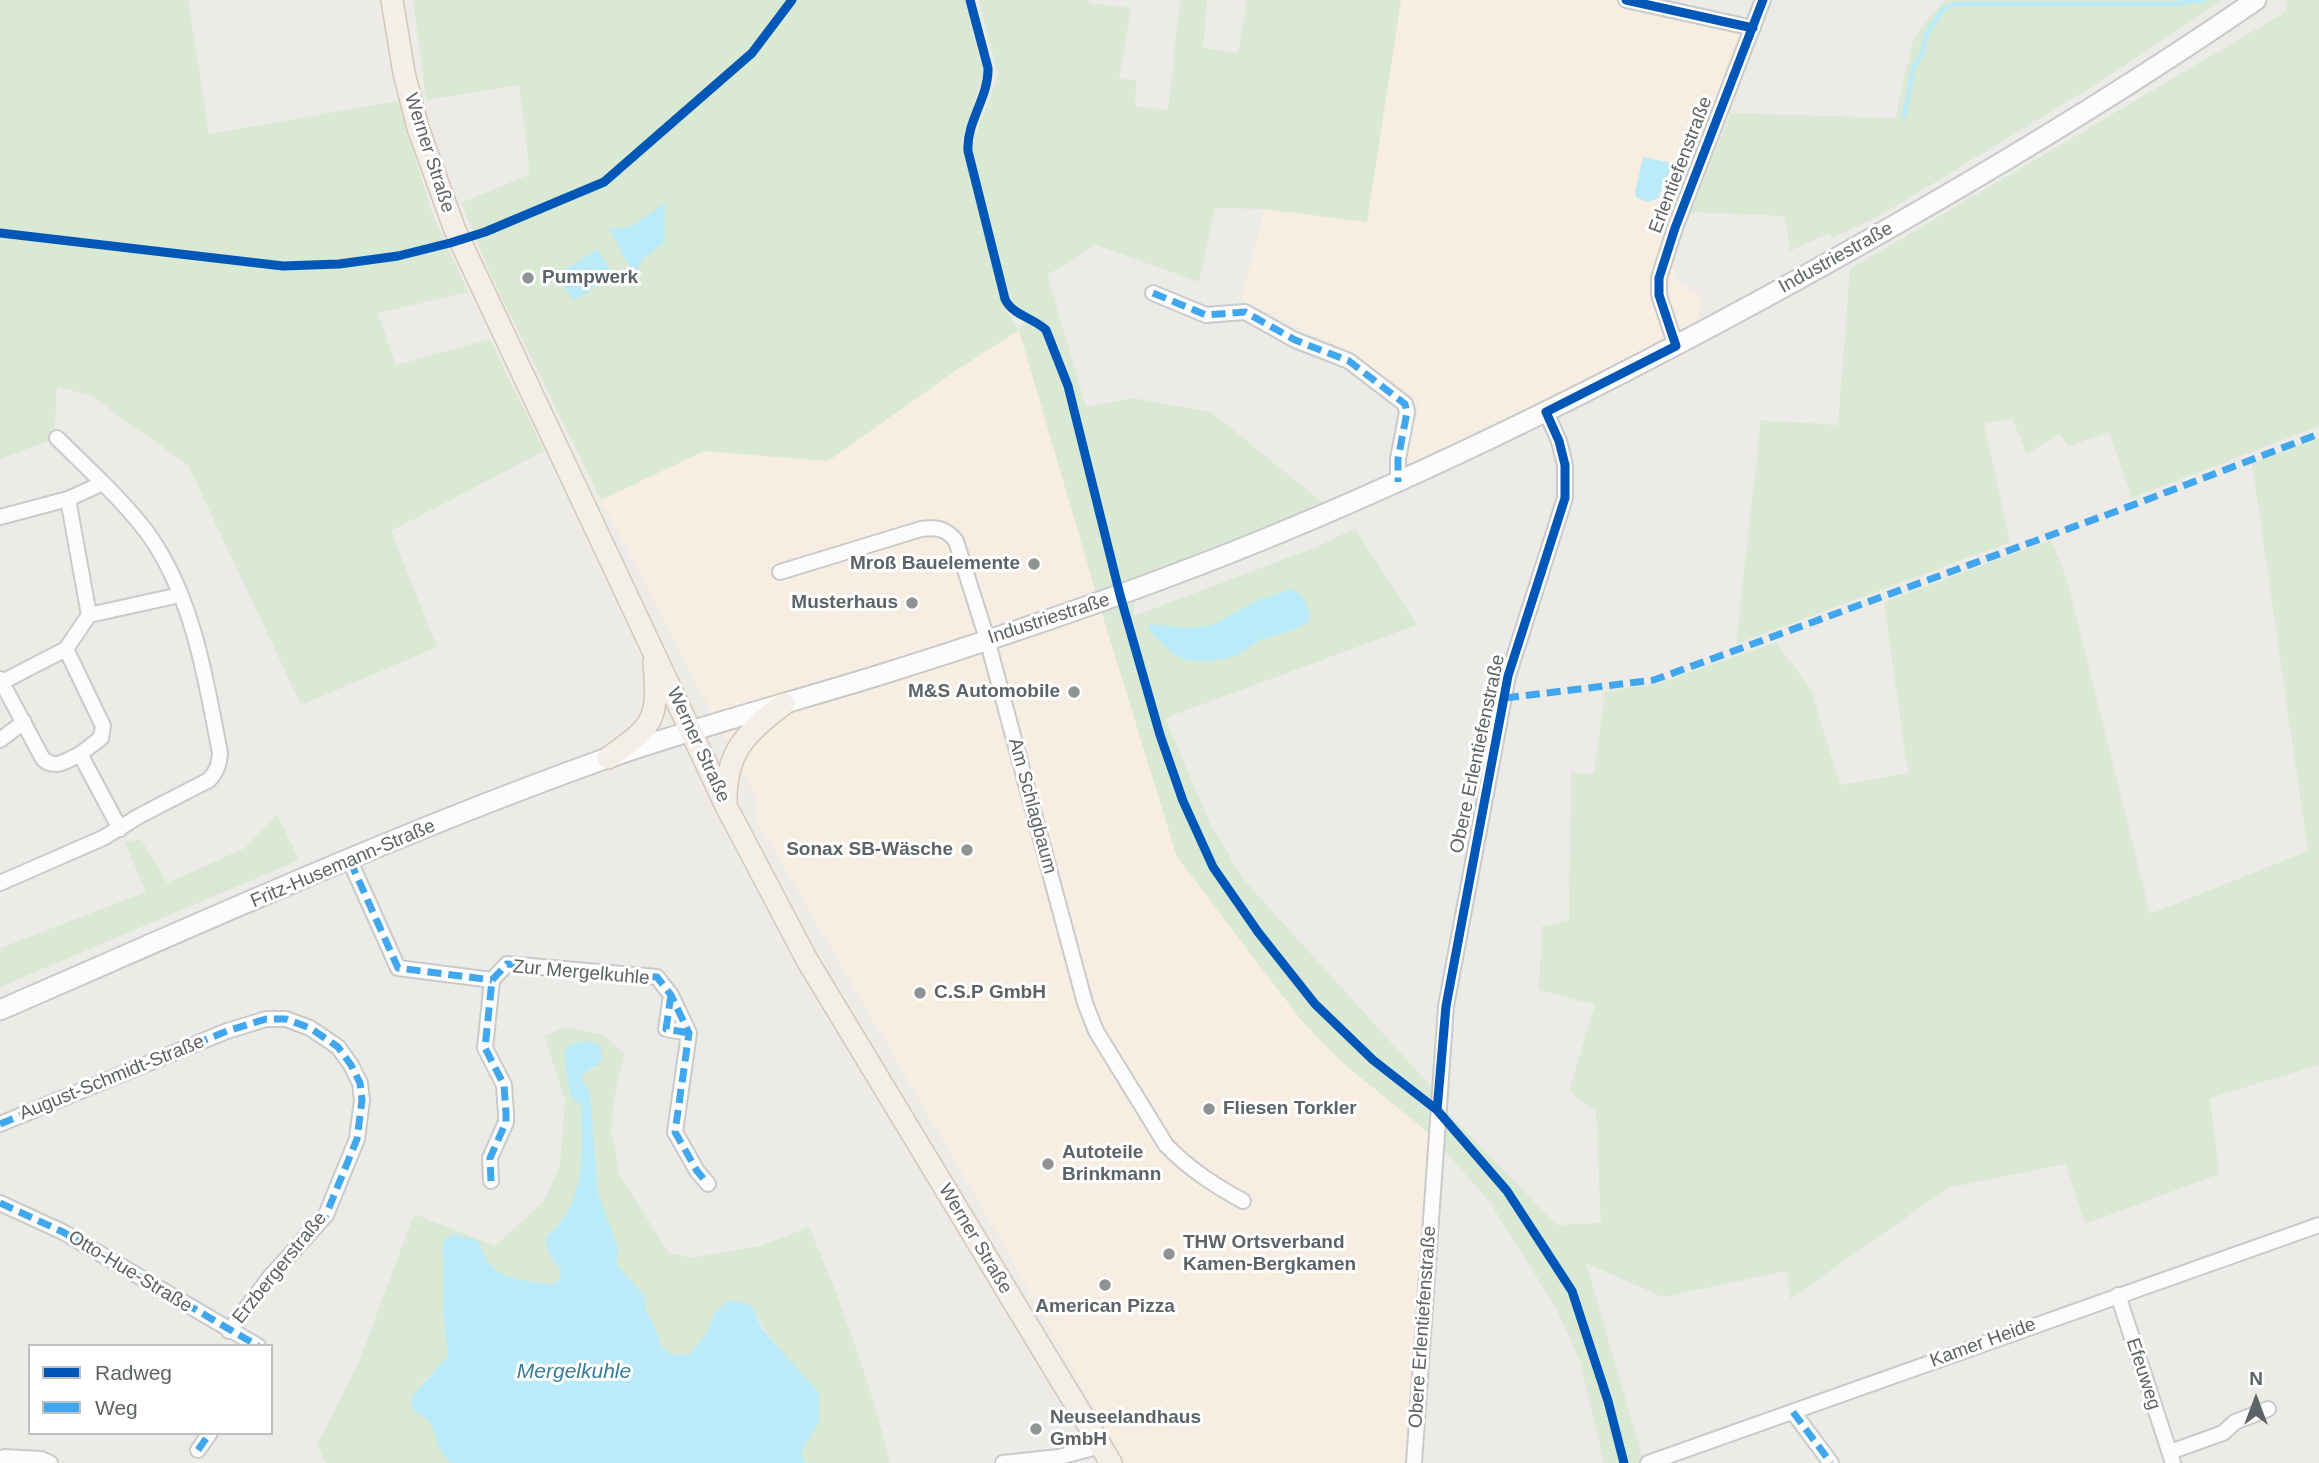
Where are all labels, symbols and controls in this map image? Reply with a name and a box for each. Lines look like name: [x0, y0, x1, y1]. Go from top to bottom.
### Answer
street label: Werner Straße: [399, 90, 459, 216]
street label: Erlentiefenstraße: [1644, 93, 1718, 237]
street label: Industriestraße: [1775, 217, 1897, 299]
place label: Pumpwerk: [542, 267, 638, 289]
marker: Pumpwerk: [520, 270, 536, 286]
place label: Mroß Bauelemente: [850, 553, 1020, 575]
marker: Mroß Bauelemente: [1026, 556, 1042, 572]
street label: Industriestraße: [985, 589, 1113, 649]
place label: Musterhaus: [791, 592, 898, 614]
marker: Musterhaus: [904, 595, 920, 611]
street label: Obere Erlentiefenstraße: [1446, 652, 1510, 856]
place label: M&S Automobile: [908, 681, 1060, 703]
street label: Werner Straße: [661, 684, 735, 806]
marker: M&S Automobile: [1066, 684, 1082, 700]
street label: Am Schlagbaum: [1003, 736, 1061, 876]
street label: Fritz-Husemann-Straße: [247, 815, 439, 913]
place label: Sonax SB-Wäsche: [786, 839, 953, 861]
marker: Sonax SB-Wäsche: [959, 842, 975, 858]
street label: Zur Mergelkuhle: [512, 956, 650, 990]
place label: C.S.P GmbH: [934, 982, 1046, 1004]
marker: C.S.P GmbH: [912, 985, 928, 1001]
street label: August-Schmidt-Straße: [16, 1030, 208, 1126]
place label: Fliesen Torkler: [1223, 1098, 1357, 1120]
marker: Fliesen Torkler: [1201, 1101, 1217, 1117]
place label: Autoteile Brinkmann: [1062, 1142, 1161, 1186]
marker: Autoteile Brinkmann: [1040, 1156, 1056, 1172]
street label: Werner Straße: [933, 1180, 1017, 1298]
street label: Erzbergerstraße: [228, 1207, 332, 1329]
street label: Obere Erlentiefenstraße: [1405, 1225, 1441, 1429]
street label: Otto-Hue-Straße: [64, 1226, 196, 1318]
place label: THW Ortsverband Kamen-Bergkamen: [1183, 1232, 1356, 1276]
marker: THW Ortsverband Kamen-Bergkamen: [1161, 1246, 1177, 1262]
marker: American Pizza: [1097, 1277, 1113, 1293]
place label: American Pizza: [1035, 1296, 1175, 1318]
street label: Kamer Heide: [1927, 1313, 2039, 1373]
street label: Efeuweg: [2121, 1335, 2165, 1413]
legend: [28, 1344, 273, 1435]
water label: Mergelkuhle: [517, 1359, 631, 1385]
text: Radweg: [95, 1361, 172, 1384]
north arrow: [2221, 1365, 2291, 1435]
text: N: [2249, 1368, 2263, 1389]
text: Weg: [95, 1396, 138, 1419]
place label: Neuseelandhaus GmbH: [1050, 1407, 1201, 1451]
marker: Neuseelandhaus GmbH: [1028, 1421, 1044, 1437]

